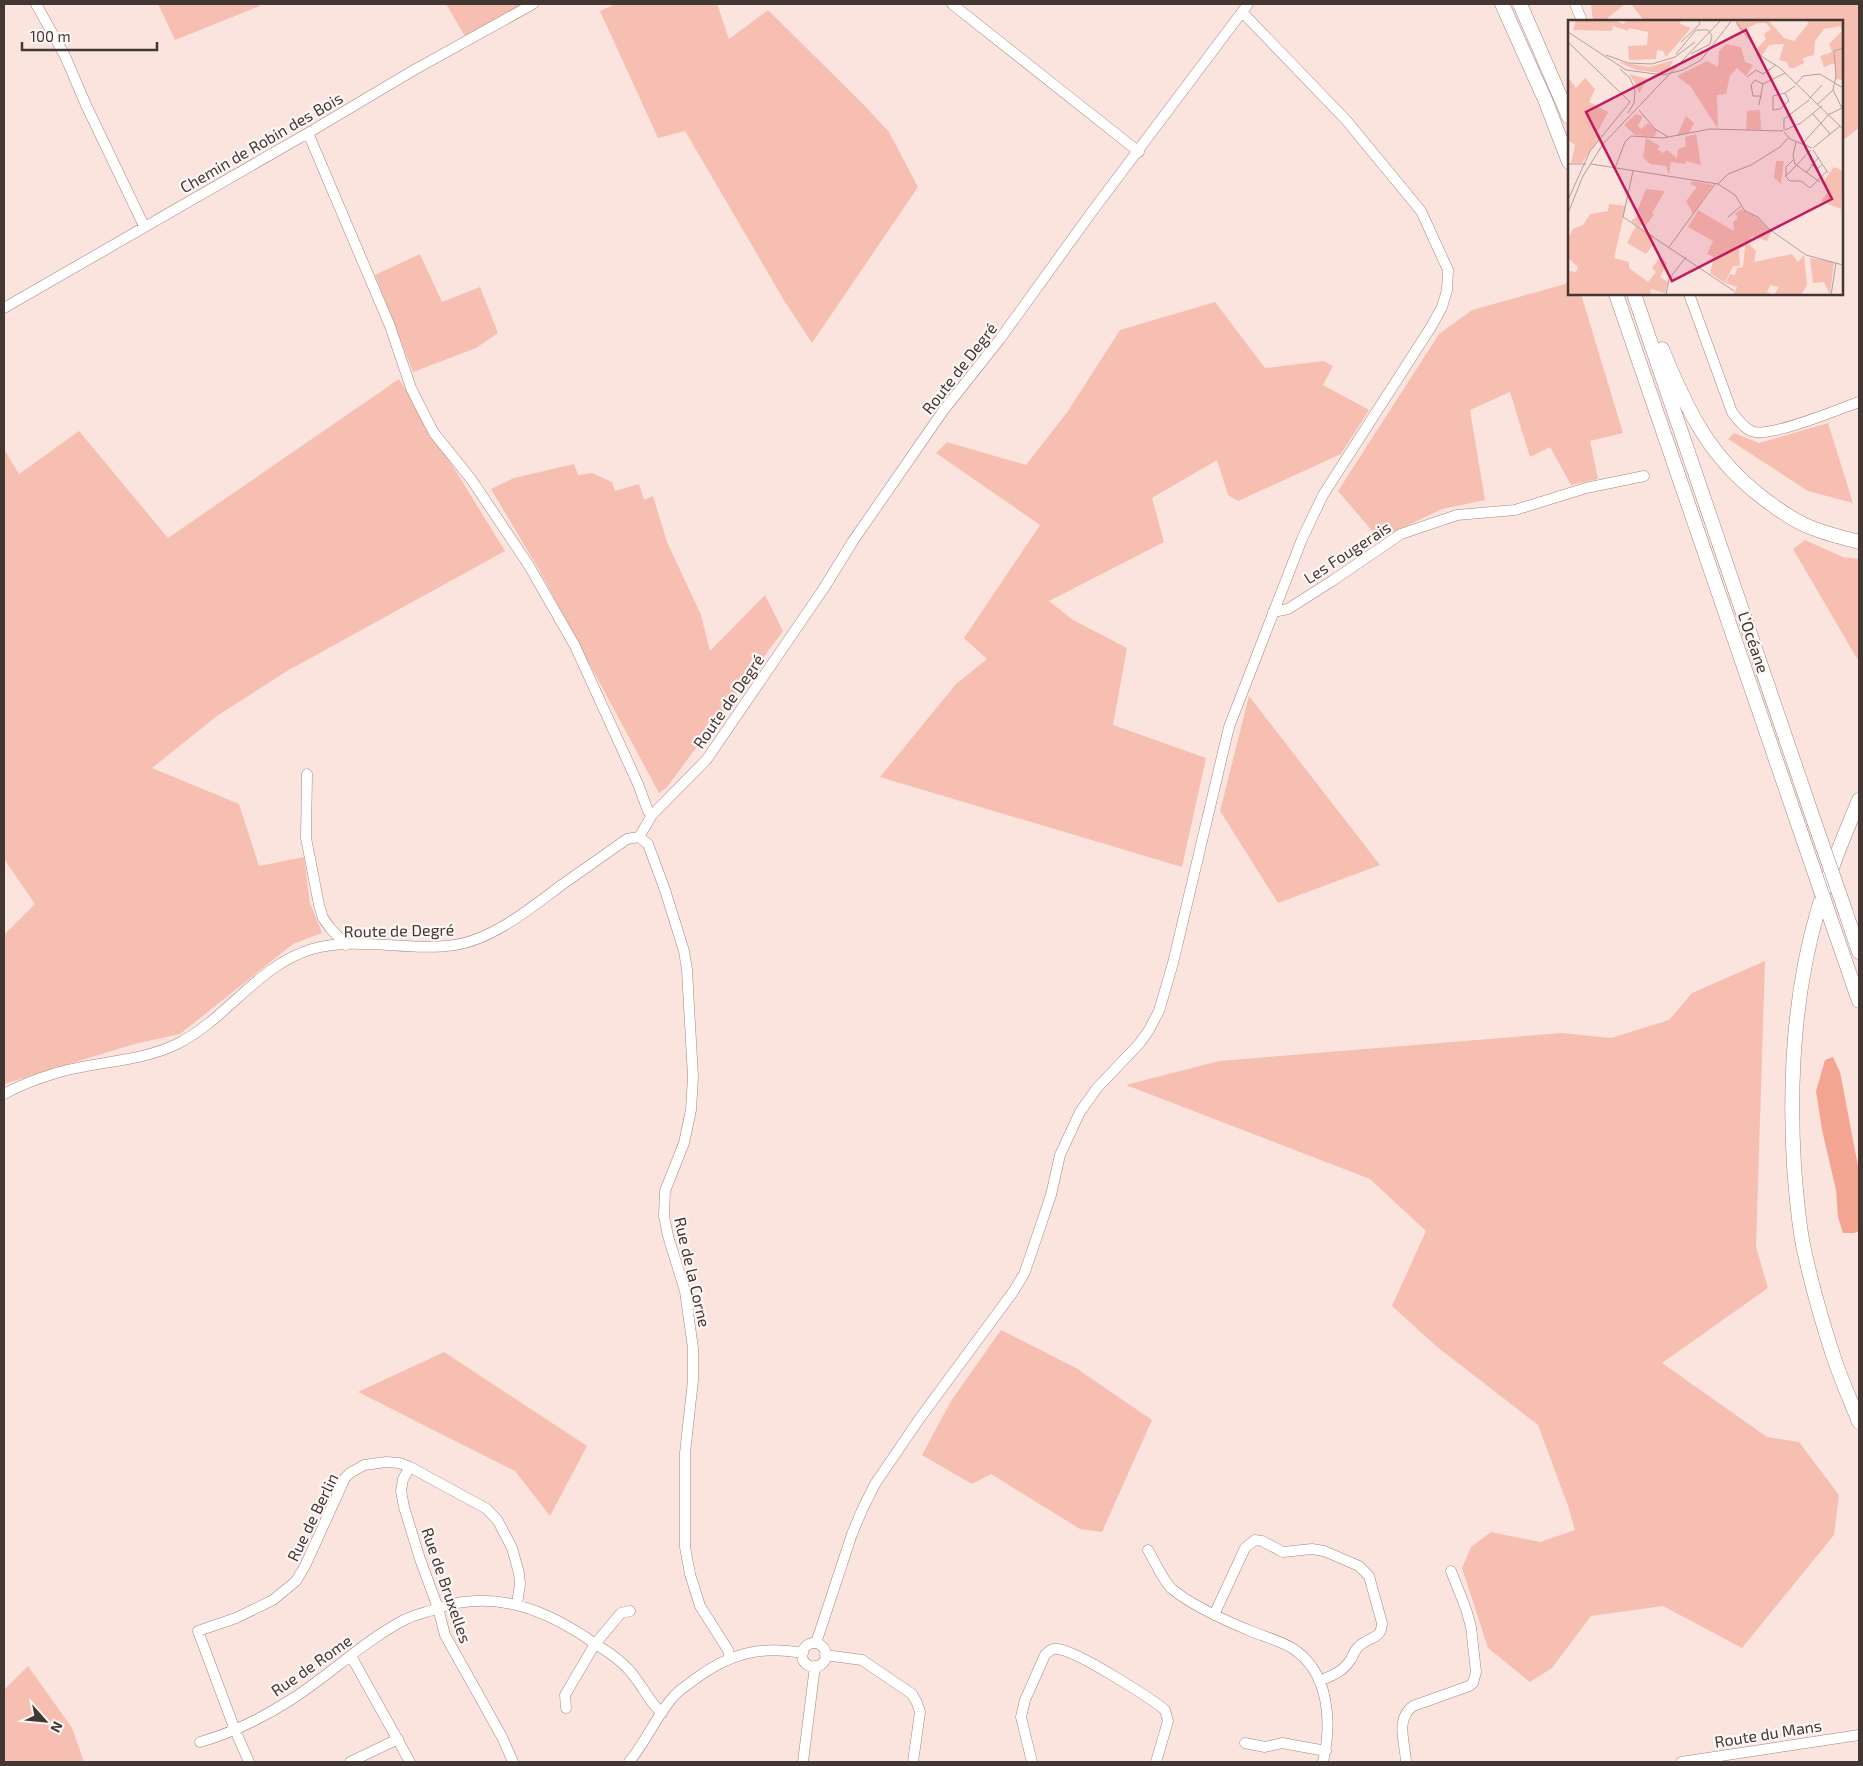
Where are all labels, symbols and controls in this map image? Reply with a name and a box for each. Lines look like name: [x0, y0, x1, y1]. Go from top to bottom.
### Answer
scale bar: [22, 20, 158, 52]
inset map: [1568, 20, 1843, 295]
text: 100 m: [30, 27, 71, 45]
street label: Chemin de Robin des Bois: [176, 88, 346, 196]
street label: Route de Degré: [917, 319, 1001, 417]
street label: Les Fougerais: [1300, 517, 1394, 587]
street label: L’Océane: [1735, 609, 1773, 675]
street label: Route de Degré: [689, 650, 767, 752]
street label: Route de Degré: [344, 920, 454, 940]
street label: Rue de la Corne: [671, 1215, 715, 1329]
street label: Rue de Berlin: [283, 1470, 341, 1564]
street label: Rue de Bruxelles: [418, 1525, 476, 1645]
street label: Rue de Rome: [267, 1630, 355, 1700]
north arrow: [20, 1696, 70, 1746]
street label: Route du Mans: [1713, 1715, 1823, 1751]
text: N: [47, 1719, 67, 1735]

